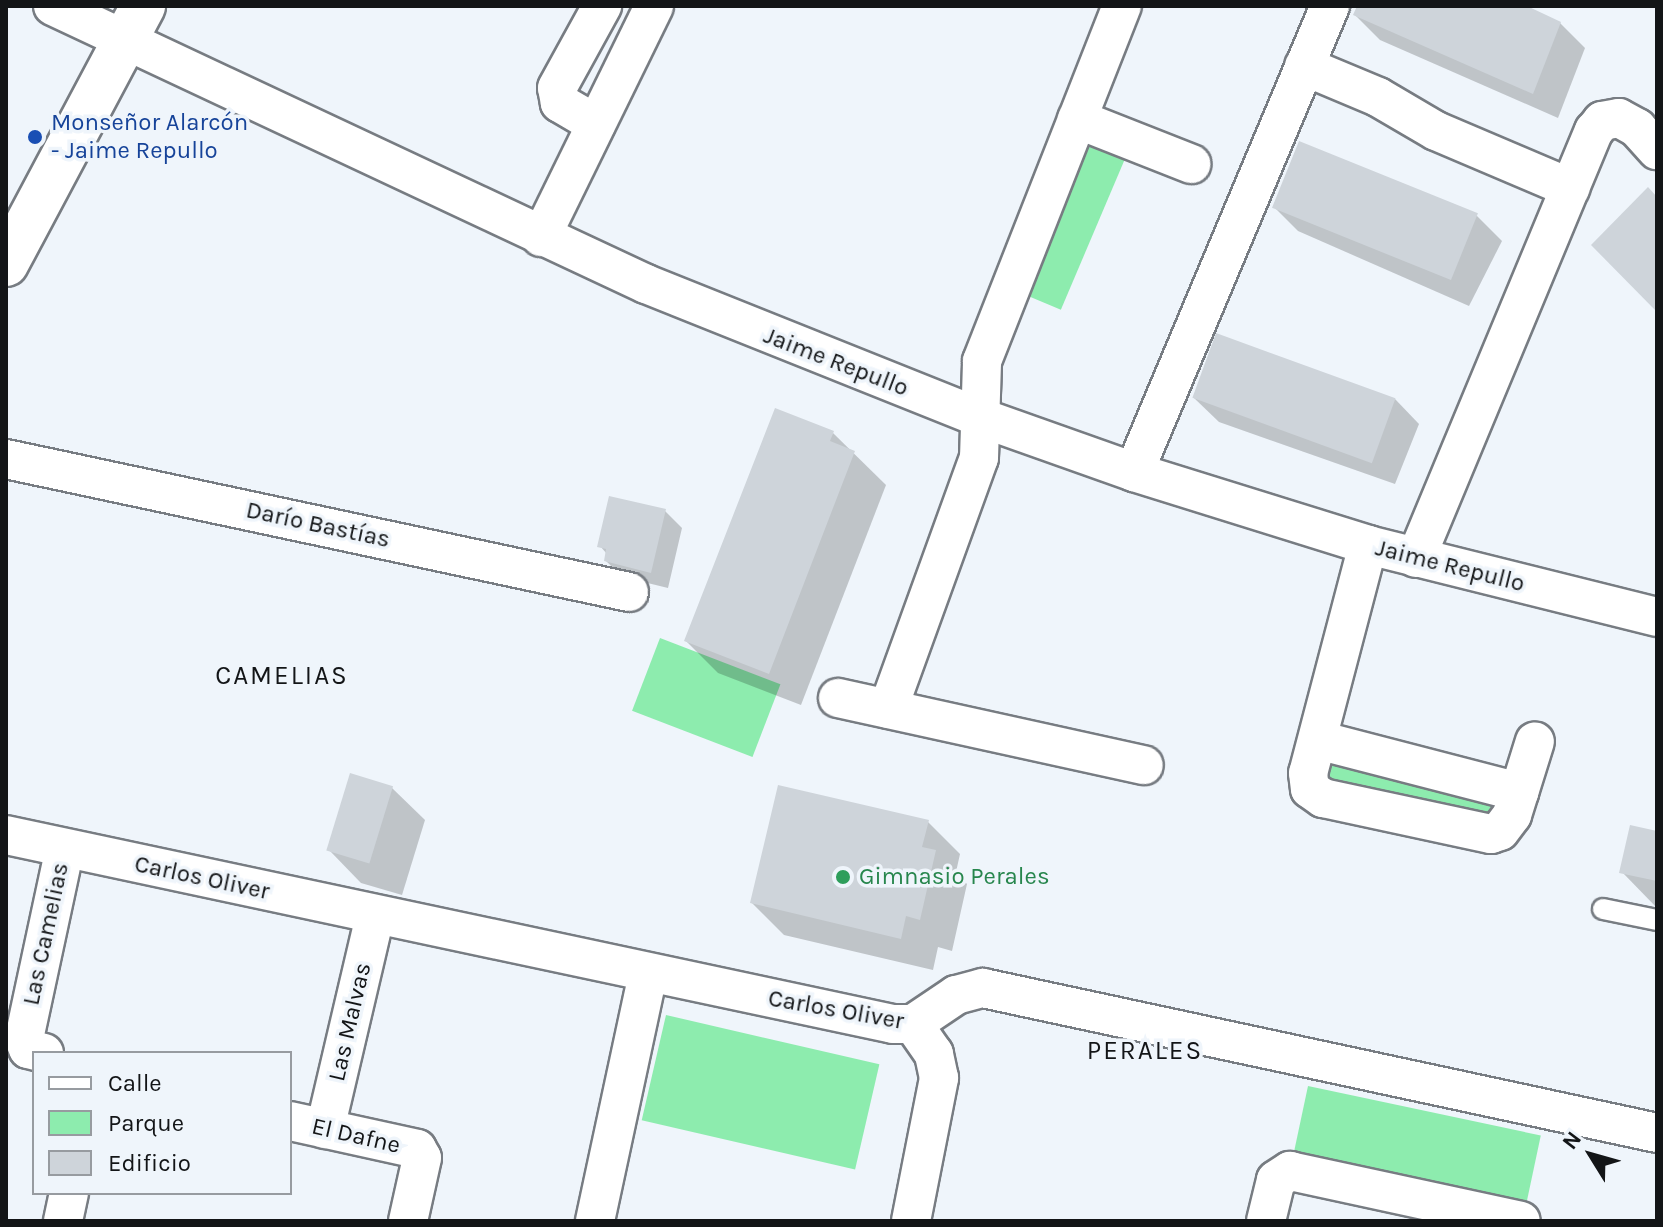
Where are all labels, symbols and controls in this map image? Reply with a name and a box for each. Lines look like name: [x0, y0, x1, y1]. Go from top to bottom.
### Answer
place label: Monseñor Alarcón - Jaime Repullo: [51, 109, 248, 165]
marker: Monseñor Alarcón - Jaime Repullo: [26, 128, 44, 146]
street label: Jaime Repullo: [760, 321, 912, 403]
street label: Darío Bastías: [243, 496, 393, 554]
street label: Jaime Repullo: [1372, 534, 1528, 598]
district label: CAMELIAS: [215, 660, 349, 692]
street label: Carlos Oliver: [132, 850, 272, 906]
street label: Las Camelias: [17, 860, 75, 1008]
place label: Gimnasio Perales: [859, 863, 1049, 891]
marker: Gimnasio Perales: [834, 868, 852, 886]
street label: Las Malvas: [322, 960, 378, 1084]
street label: Carlos Oliver: [766, 984, 906, 1036]
district label: PERALES: [1087, 1035, 1203, 1067]
legend: [32, 1051, 292, 1195]
text: Calle: [108, 1069, 162, 1097]
text: Parque: [108, 1109, 184, 1137]
street label: El Dafne: [309, 1112, 403, 1160]
north arrow: [1551, 1115, 1631, 1195]
text: N: [1557, 1126, 1587, 1155]
text: Edificio: [108, 1149, 191, 1177]

